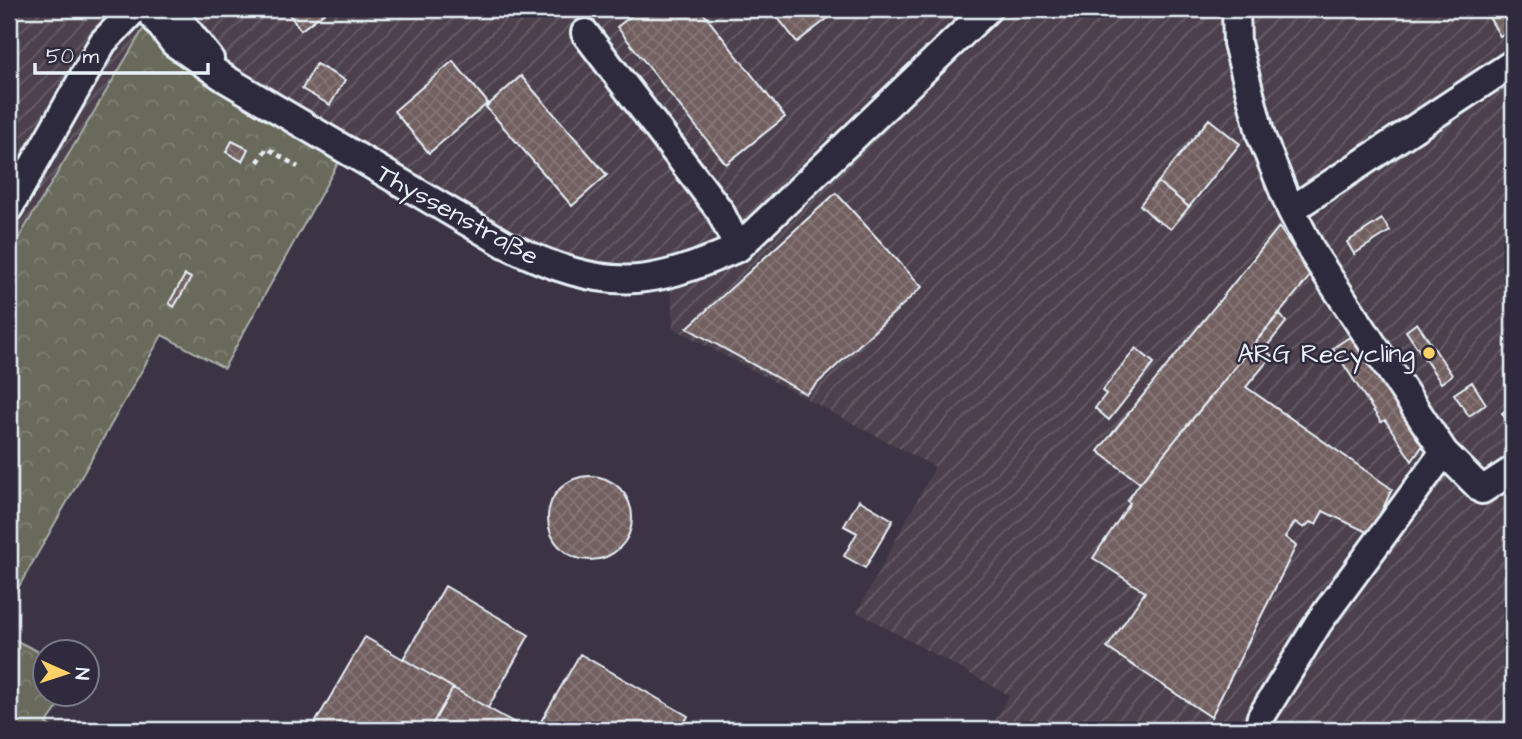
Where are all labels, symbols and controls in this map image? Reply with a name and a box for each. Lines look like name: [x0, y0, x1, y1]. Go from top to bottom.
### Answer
scale bar: [35, 32, 208, 76]
text: 50 m: [46, 42, 100, 71]
street label: Thyssenstraße: [369, 155, 545, 276]
place label: ARG Recycling: [1237, 336, 1415, 374]
marker: ARG Recycling: [1421, 345, 1437, 361]
north arrow: [32, 638, 102, 708]
text: N: [68, 667, 95, 681]

